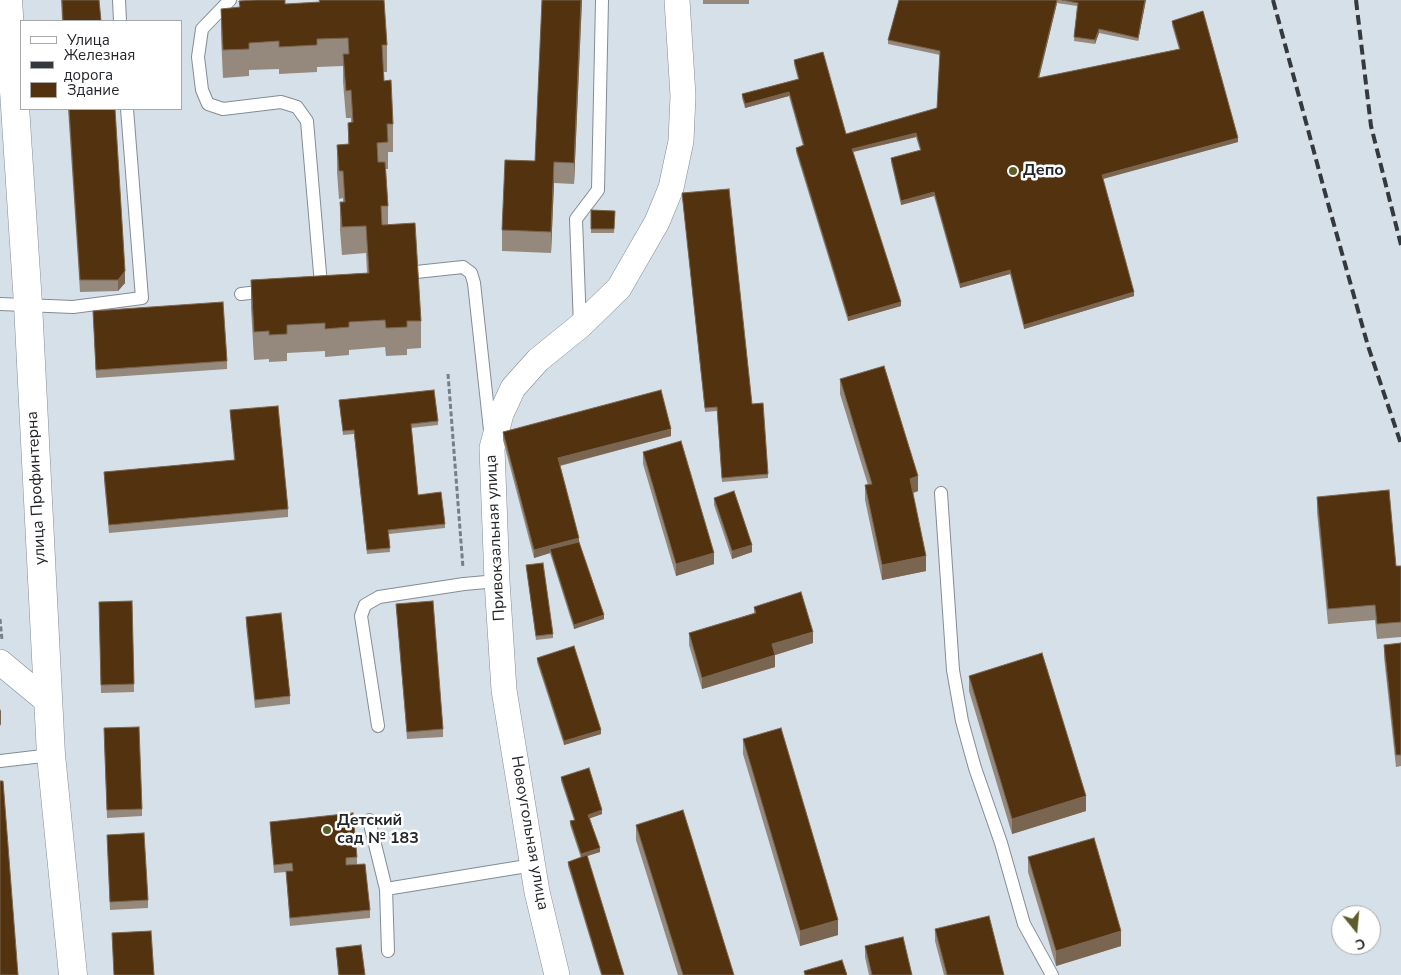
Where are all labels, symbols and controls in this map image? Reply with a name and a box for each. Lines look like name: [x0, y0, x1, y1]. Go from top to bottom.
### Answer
legend: [20, 20, 182, 110]
text: Улица: [67, 30, 110, 50]
text: Железная дорога: [64, 45, 135, 85]
text: Здание: [67, 80, 119, 100]
place label: Депо: [1023, 161, 1064, 181]
marker: Депо: [1007, 165, 1019, 177]
street label: улица Профинтерна: [23, 411, 51, 565]
street label: Привокзальная улица: [482, 454, 510, 622]
street label: Новоугольная улица: [506, 754, 552, 912]
place label: Детский сад № 183: [337, 811, 419, 849]
marker: Детский сад № 183: [321, 824, 333, 836]
north arrow: [1331, 905, 1381, 955]
text: С: [1353, 933, 1368, 954]

